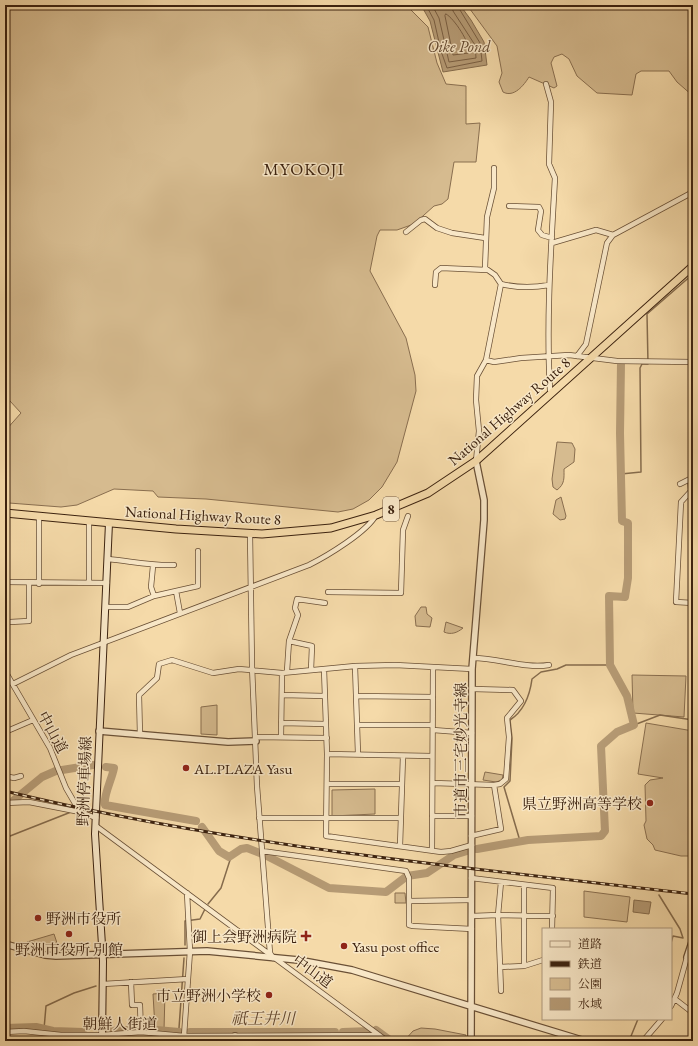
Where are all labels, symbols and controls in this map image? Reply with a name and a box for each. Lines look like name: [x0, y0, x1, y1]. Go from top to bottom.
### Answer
water label: Oike Pond: [427, 36, 491, 57]
district label: MYOKOJI: [264, 158, 344, 180]
street label: National Highway Route 8: [444, 353, 574, 469]
road number: 8: [383, 497, 399, 521]
street label: National Highway Route 8: [125, 501, 281, 529]
street label: 市道市三宅妙光寺線: [451, 682, 470, 818]
street label: 中山道: [34, 708, 72, 756]
street label: 野洲停車場線: [73, 736, 95, 826]
place label: AL.PLAZA Yasu: [193, 759, 292, 778]
marker: AL.PLAZA Yasu: [181, 763, 191, 773]
place label: 県立野洲高等学校: [522, 794, 642, 813]
marker: 県立野洲高等学校: [645, 798, 655, 808]
place label: 野洲市役所: [46, 909, 121, 928]
marker: 野洲市役所: [33, 913, 43, 923]
place label: 御上会野洲病院: [192, 927, 297, 946]
legend: [542, 928, 672, 1020]
marker: 野洲市役所 別館: [64, 929, 74, 939]
marker: 御上会野洲病院: [300, 930, 312, 942]
text: 道路: [578, 936, 602, 952]
place label: Yasu post office: [352, 937, 440, 956]
place label: 野洲市役所 別館: [15, 940, 123, 959]
marker: Yasu post office: [339, 941, 349, 951]
street label: 中山道: [289, 950, 337, 992]
text: 鉄道: [577, 956, 602, 972]
text: 公園: [578, 976, 602, 992]
place label: 市立野洲小学校: [156, 986, 261, 1005]
marker: 市立野洲小学校: [264, 990, 274, 1000]
text: 水域: [578, 996, 602, 1012]
water label: 祇王井川: [231, 1008, 297, 1029]
street label: 朝鮮人街道: [82, 1014, 158, 1033]

